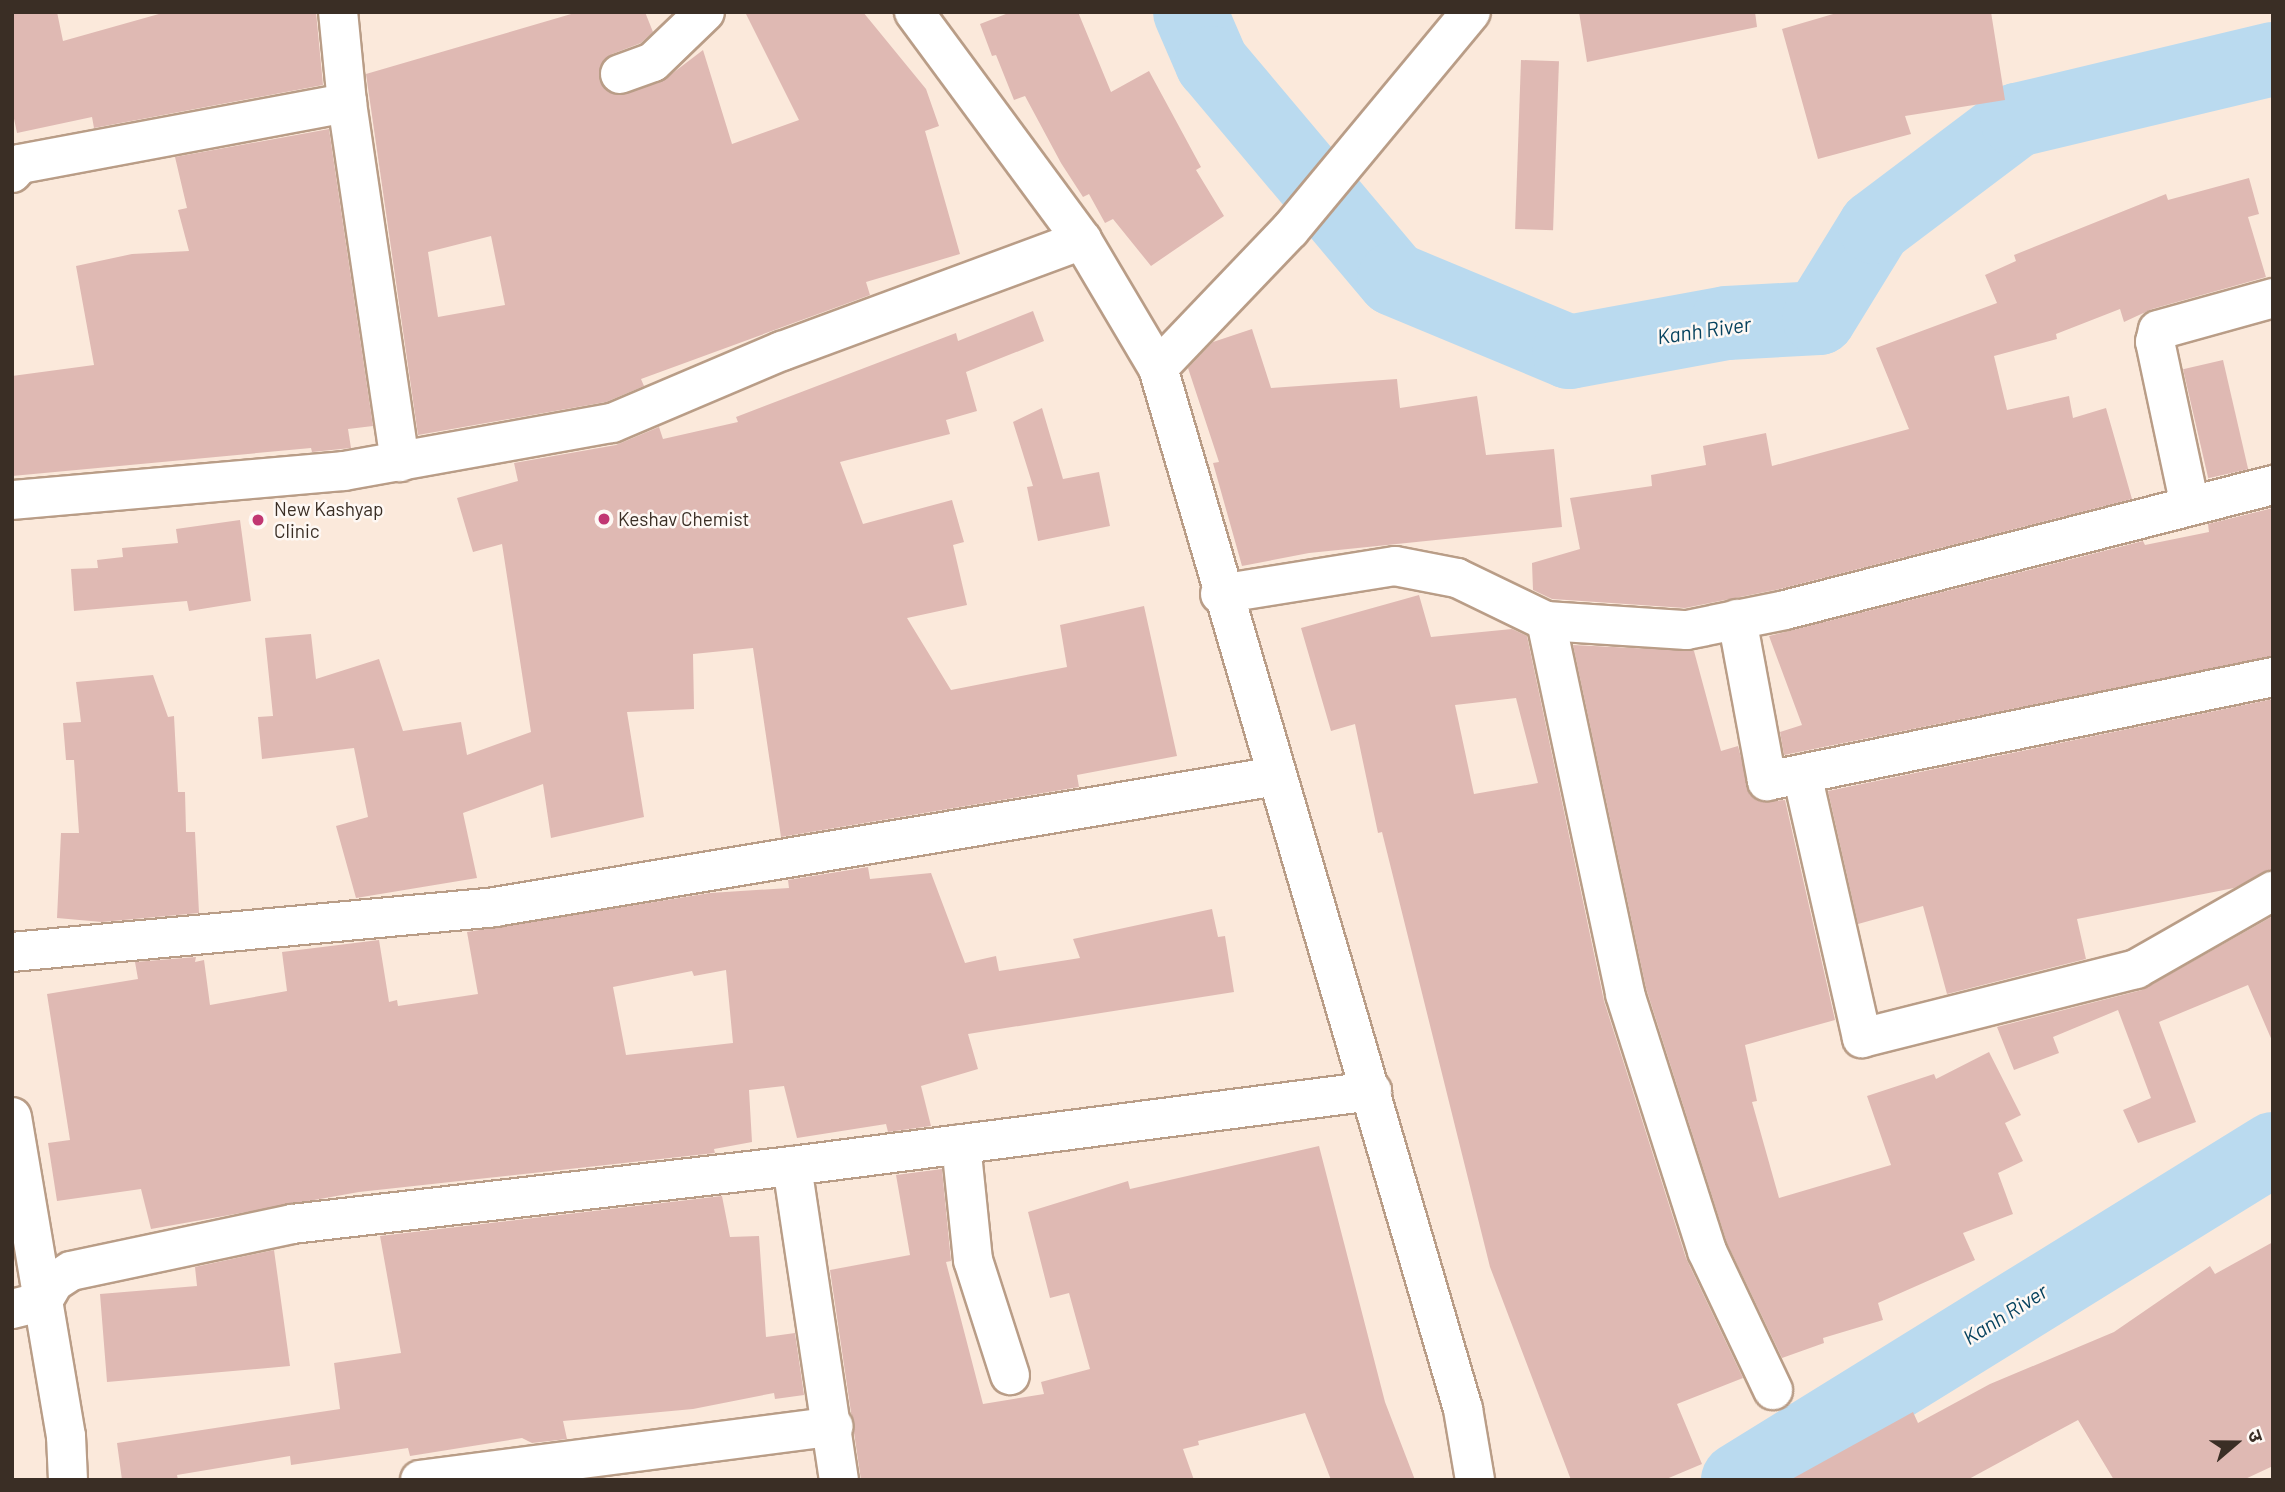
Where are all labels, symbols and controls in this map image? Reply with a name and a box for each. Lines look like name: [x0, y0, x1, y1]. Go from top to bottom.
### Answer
water label: Kanh River: [1655, 311, 1753, 349]
place label: New Kashyap Clinic: [274, 498, 383, 542]
place label: Keshav Chemist: [618, 508, 749, 530]
marker: New Kashyap Clinic: [248, 510, 268, 530]
marker: Keshav Chemist: [596, 511, 612, 527]
water label: Kanh River: [1958, 1278, 2052, 1350]
north arrow: [2201, 1408, 2271, 1478]
text: उ: [2243, 1426, 2269, 1445]

